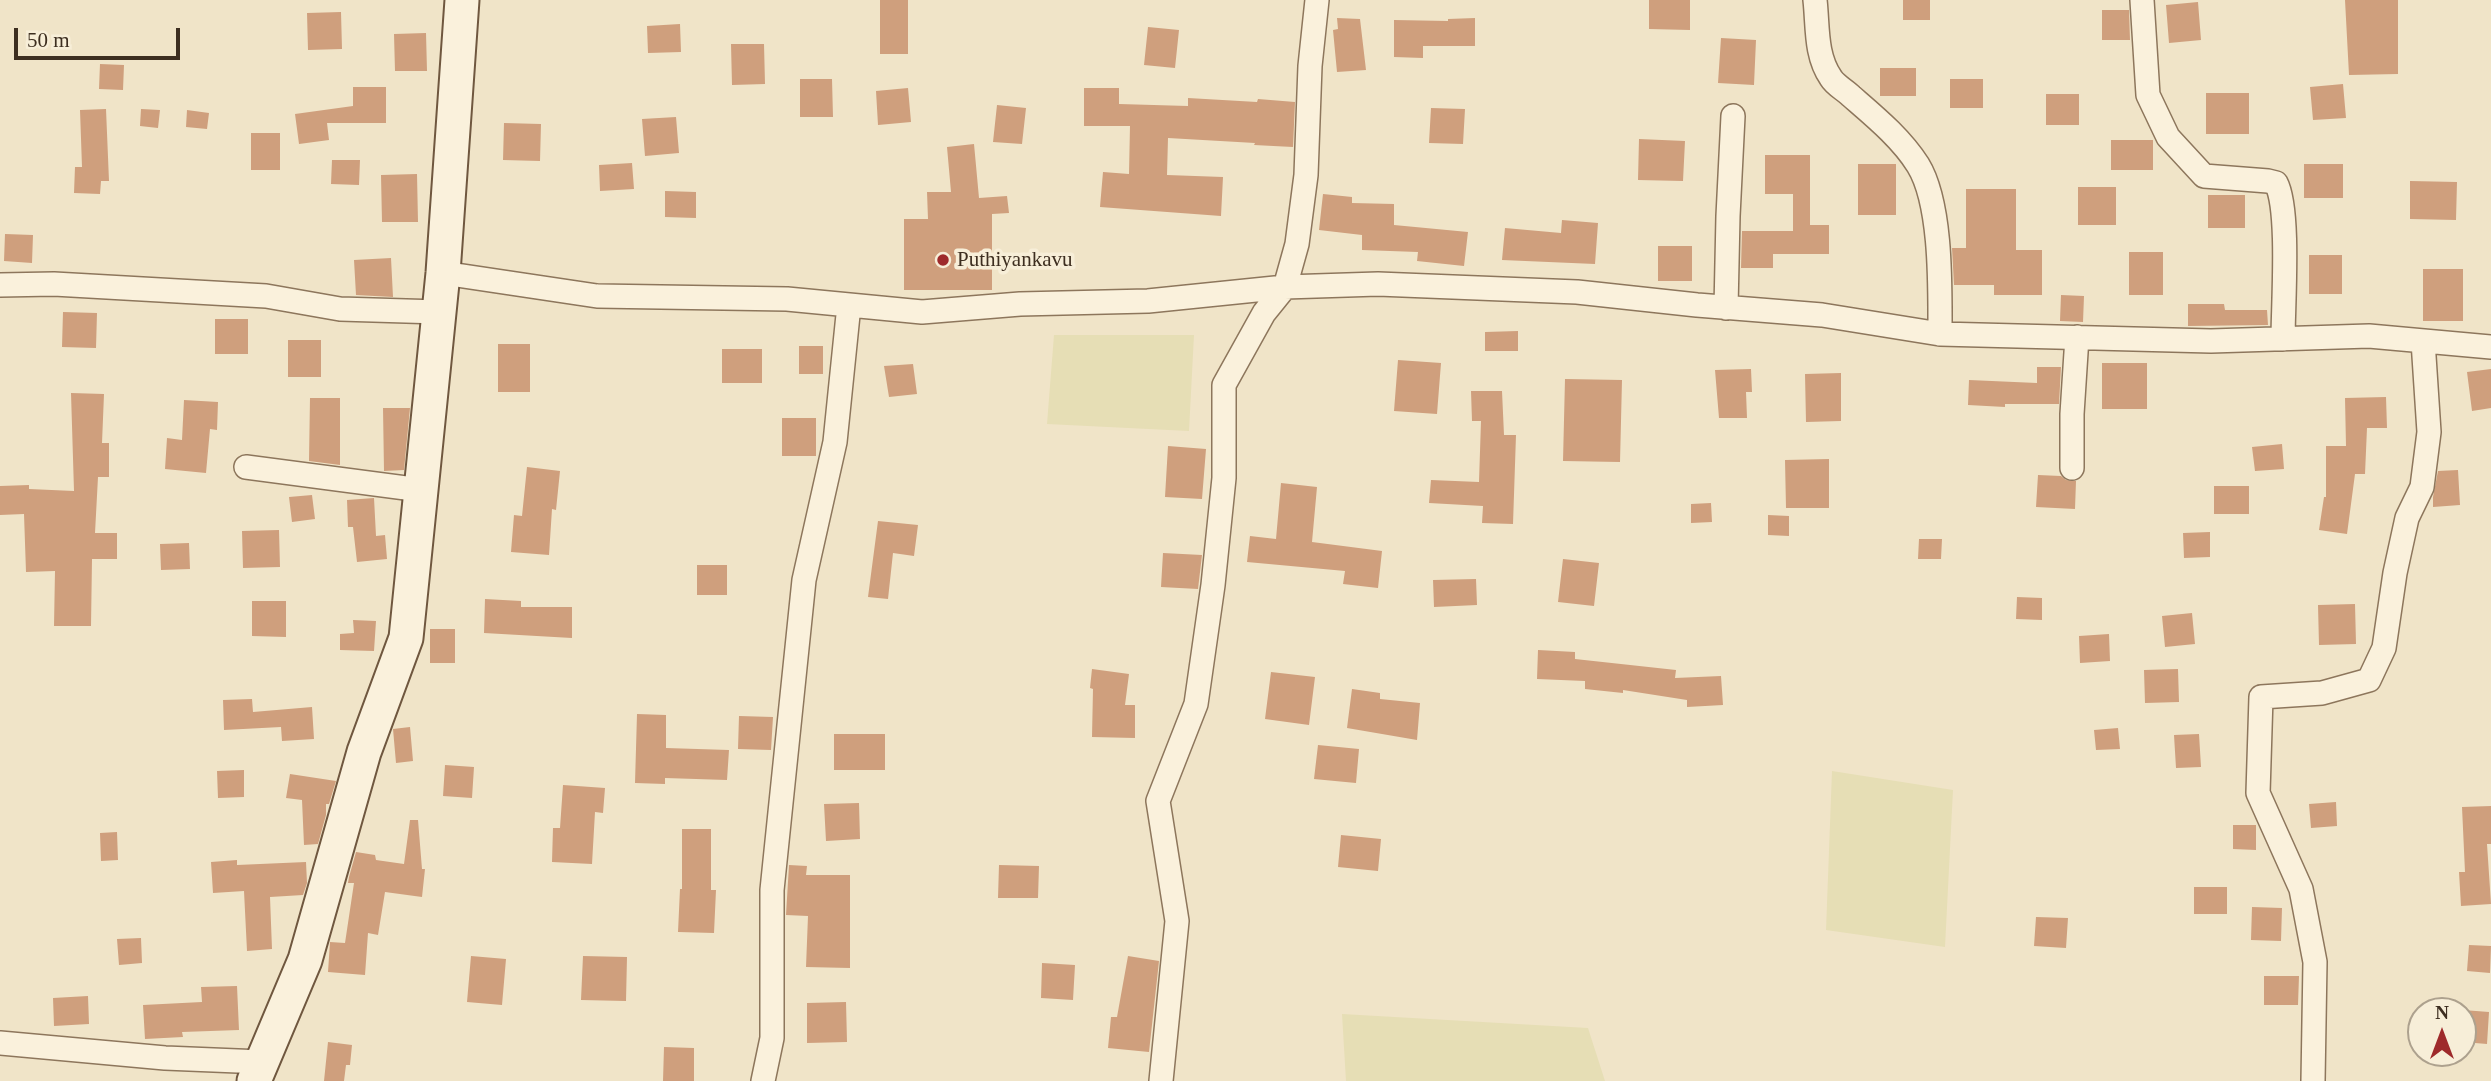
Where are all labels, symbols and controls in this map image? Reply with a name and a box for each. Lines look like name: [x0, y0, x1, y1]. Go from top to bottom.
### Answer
scale bar: [18, 14, 184, 58]
text: 50 m: [27, 28, 70, 52]
place label: Puthiyankavu: [957, 247, 1072, 273]
marker: Puthiyankavu: [935, 252, 951, 268]
north arrow: [2407, 997, 2477, 1067]
text: N: [2435, 1002, 2449, 1023]

